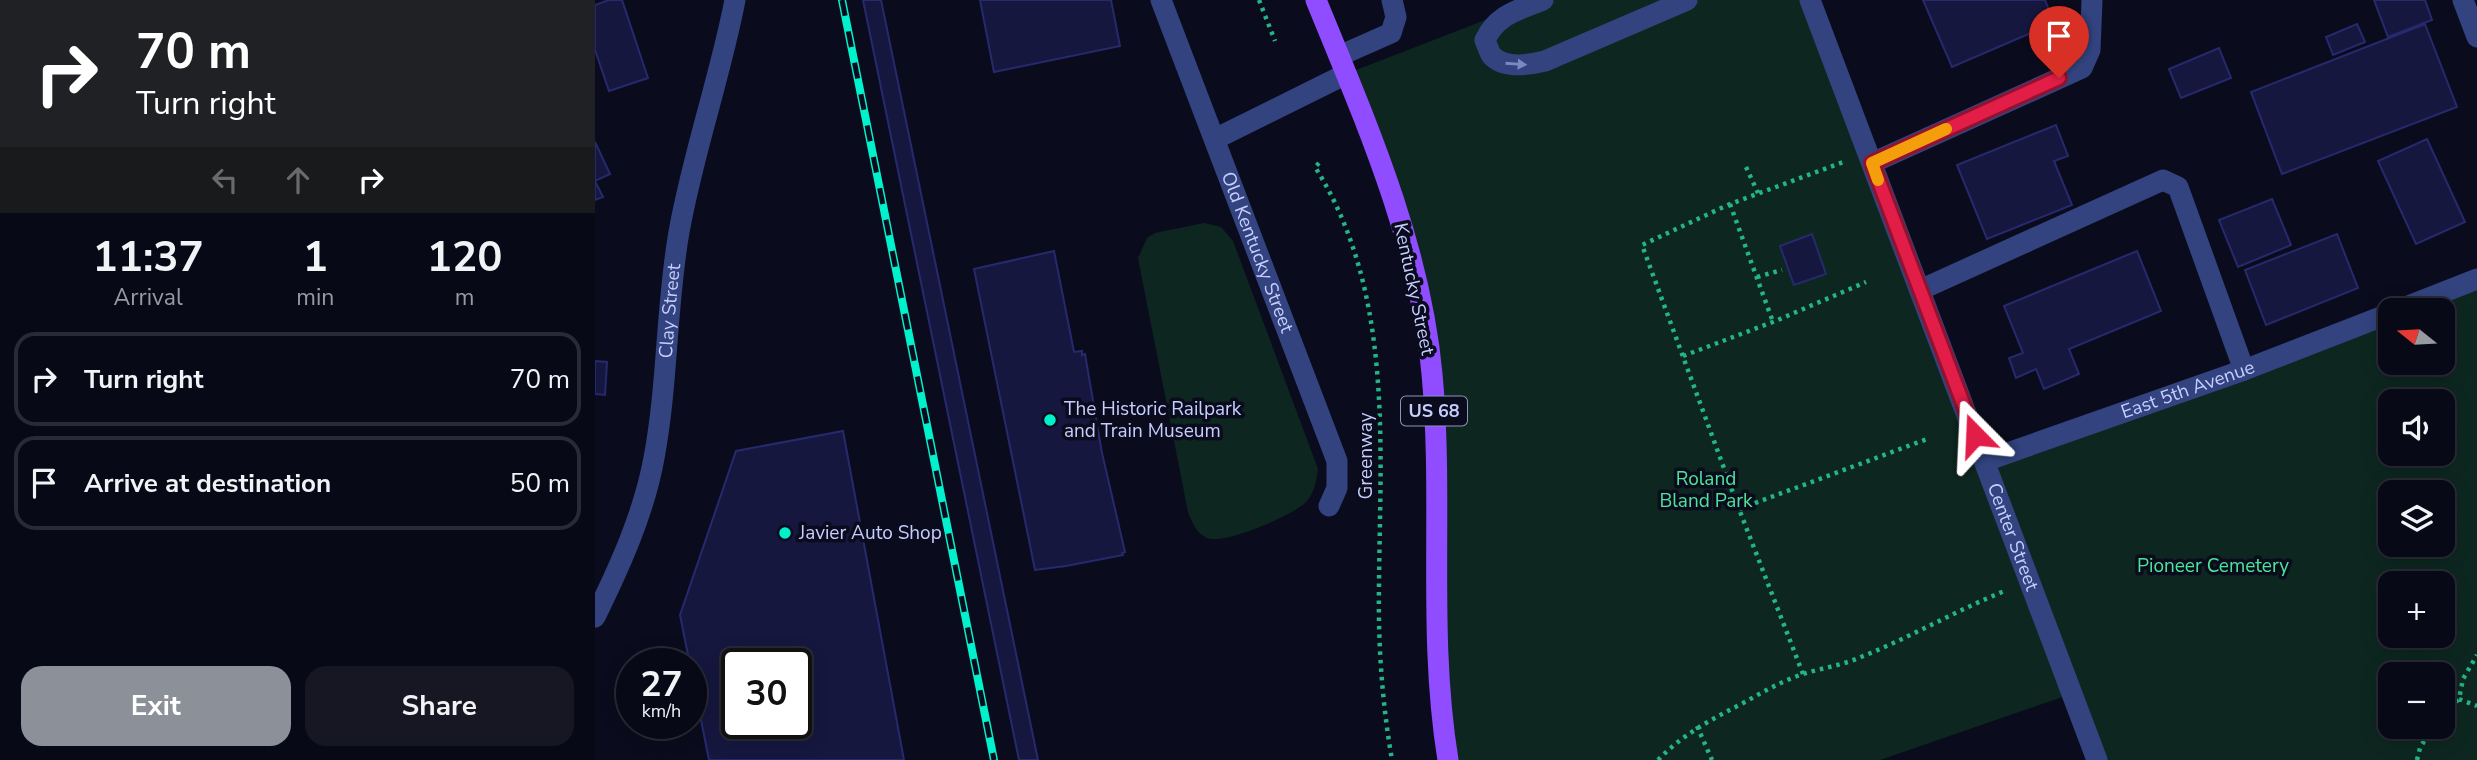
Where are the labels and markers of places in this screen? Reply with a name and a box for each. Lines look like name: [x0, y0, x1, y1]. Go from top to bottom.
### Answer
pin: [2029, 6, 2089, 78]
place label: The Historic Railpark and Train Museum: [1064, 396, 1242, 444]
marker: The Historic Railpark and Train Museum: [1042, 412, 1058, 428]
place label: Javier Auto Shop: [798, 520, 942, 546]
marker: Javier Auto Shop: [777, 525, 793, 541]

